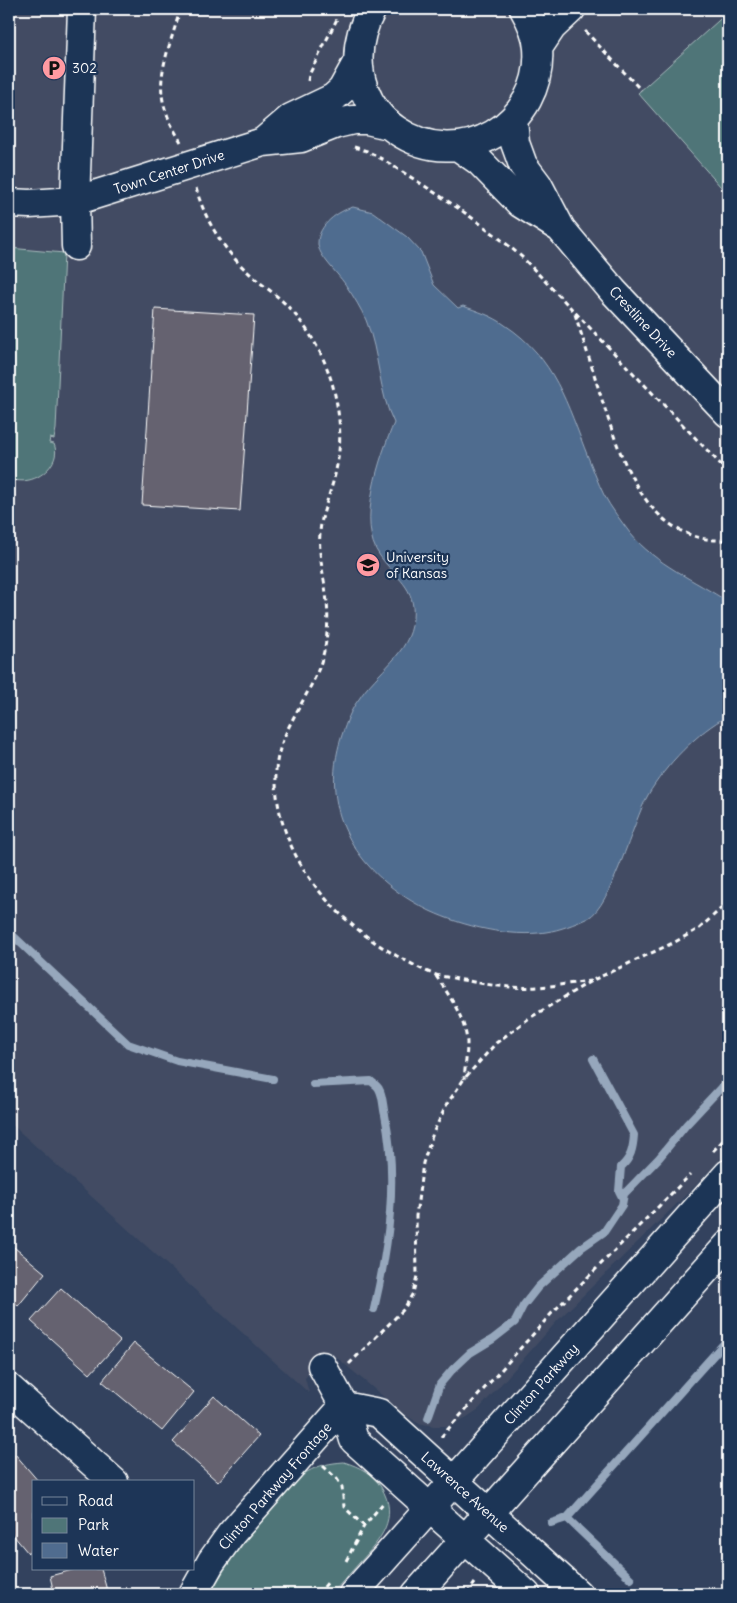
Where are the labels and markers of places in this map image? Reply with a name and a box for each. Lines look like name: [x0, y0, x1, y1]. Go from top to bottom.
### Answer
parking icon: 302: [41, 55, 67, 81]
place label: 302: [72, 59, 97, 77]
place label: University of Kansas: [386, 548, 449, 582]
school or university icon: University of Kansas: [355, 552, 381, 578]

